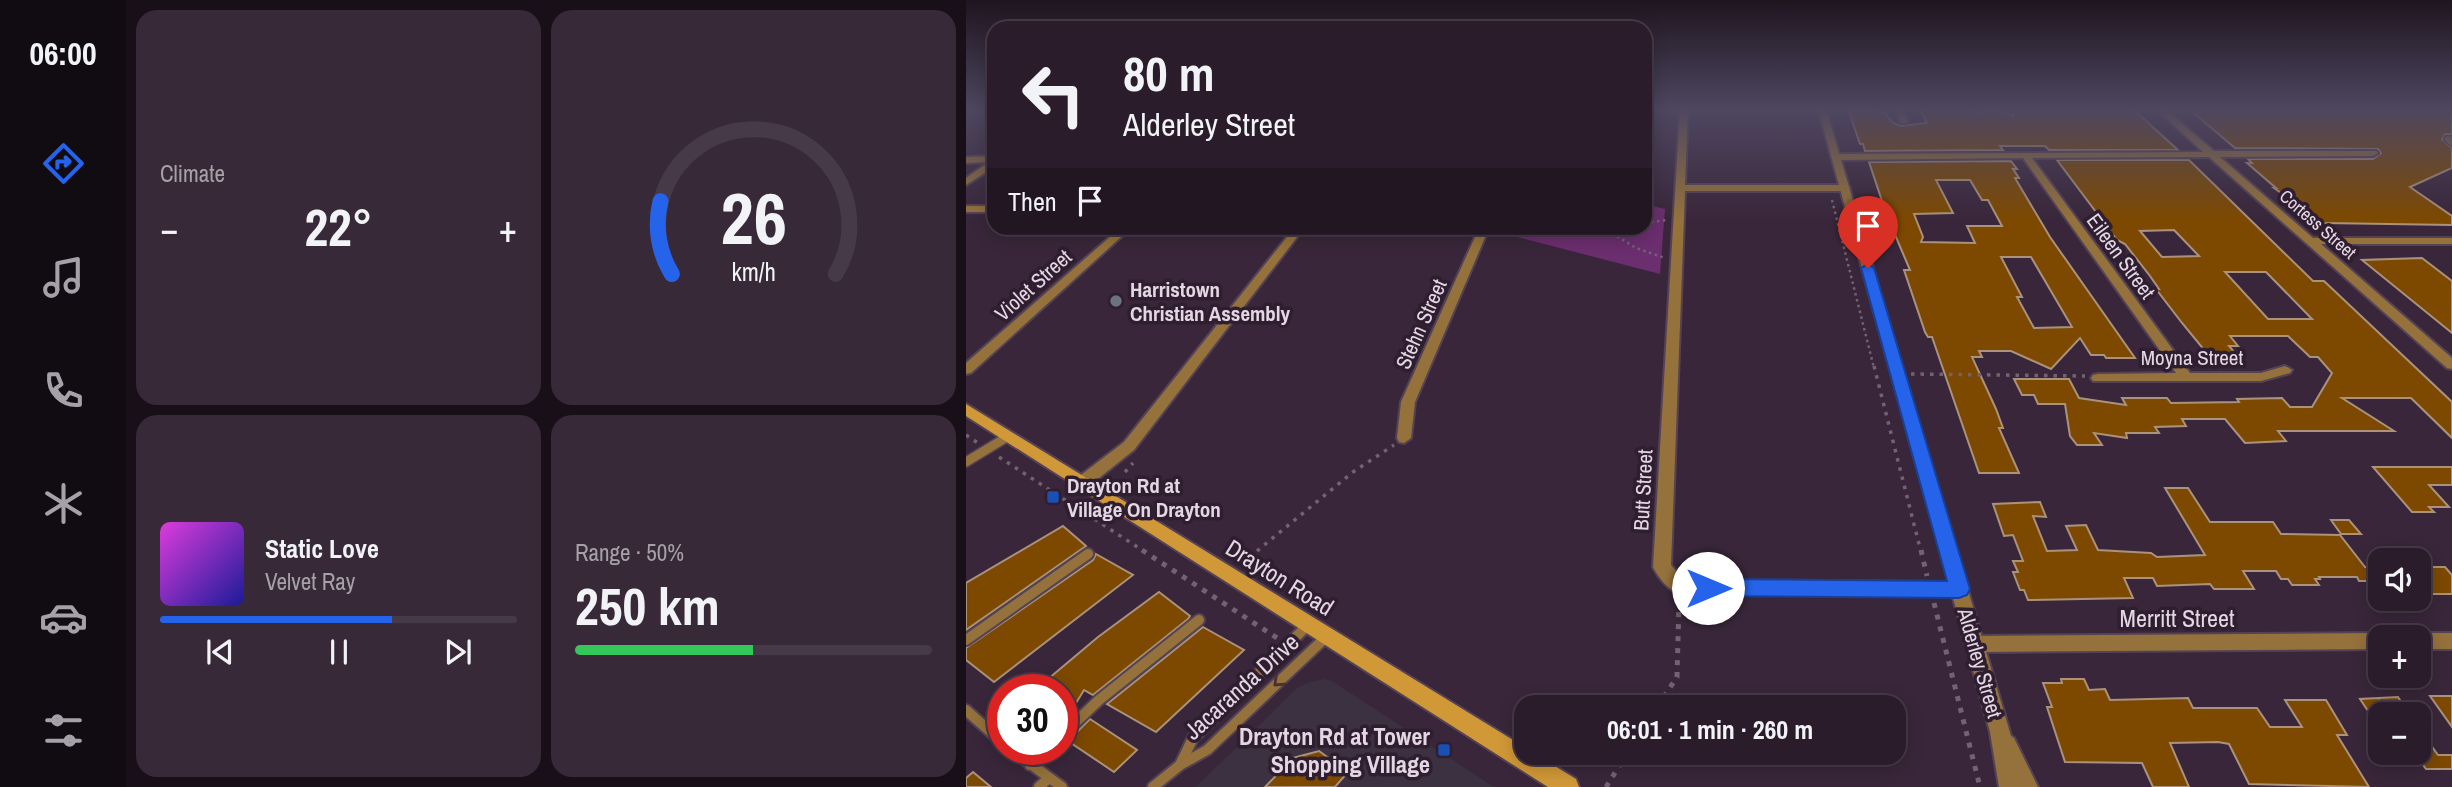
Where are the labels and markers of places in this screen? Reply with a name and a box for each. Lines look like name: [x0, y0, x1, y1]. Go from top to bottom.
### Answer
pin: [1838, 196, 1898, 268]
place label: Harristown Christian Assembly: [1130, 275, 1291, 328]
marker: Harristown Christian Assembly: [1108, 293, 1124, 309]
place label: Drayton Rd at Village On Drayton: [1067, 471, 1221, 524]
marker: Drayton Rd at Village On Drayton: [1045, 489, 1061, 505]
place label: Drayton Rd at Tower Shopping Village: [1239, 720, 1430, 780]
marker: Drayton Rd at Tower Shopping Village: [1436, 742, 1452, 758]

